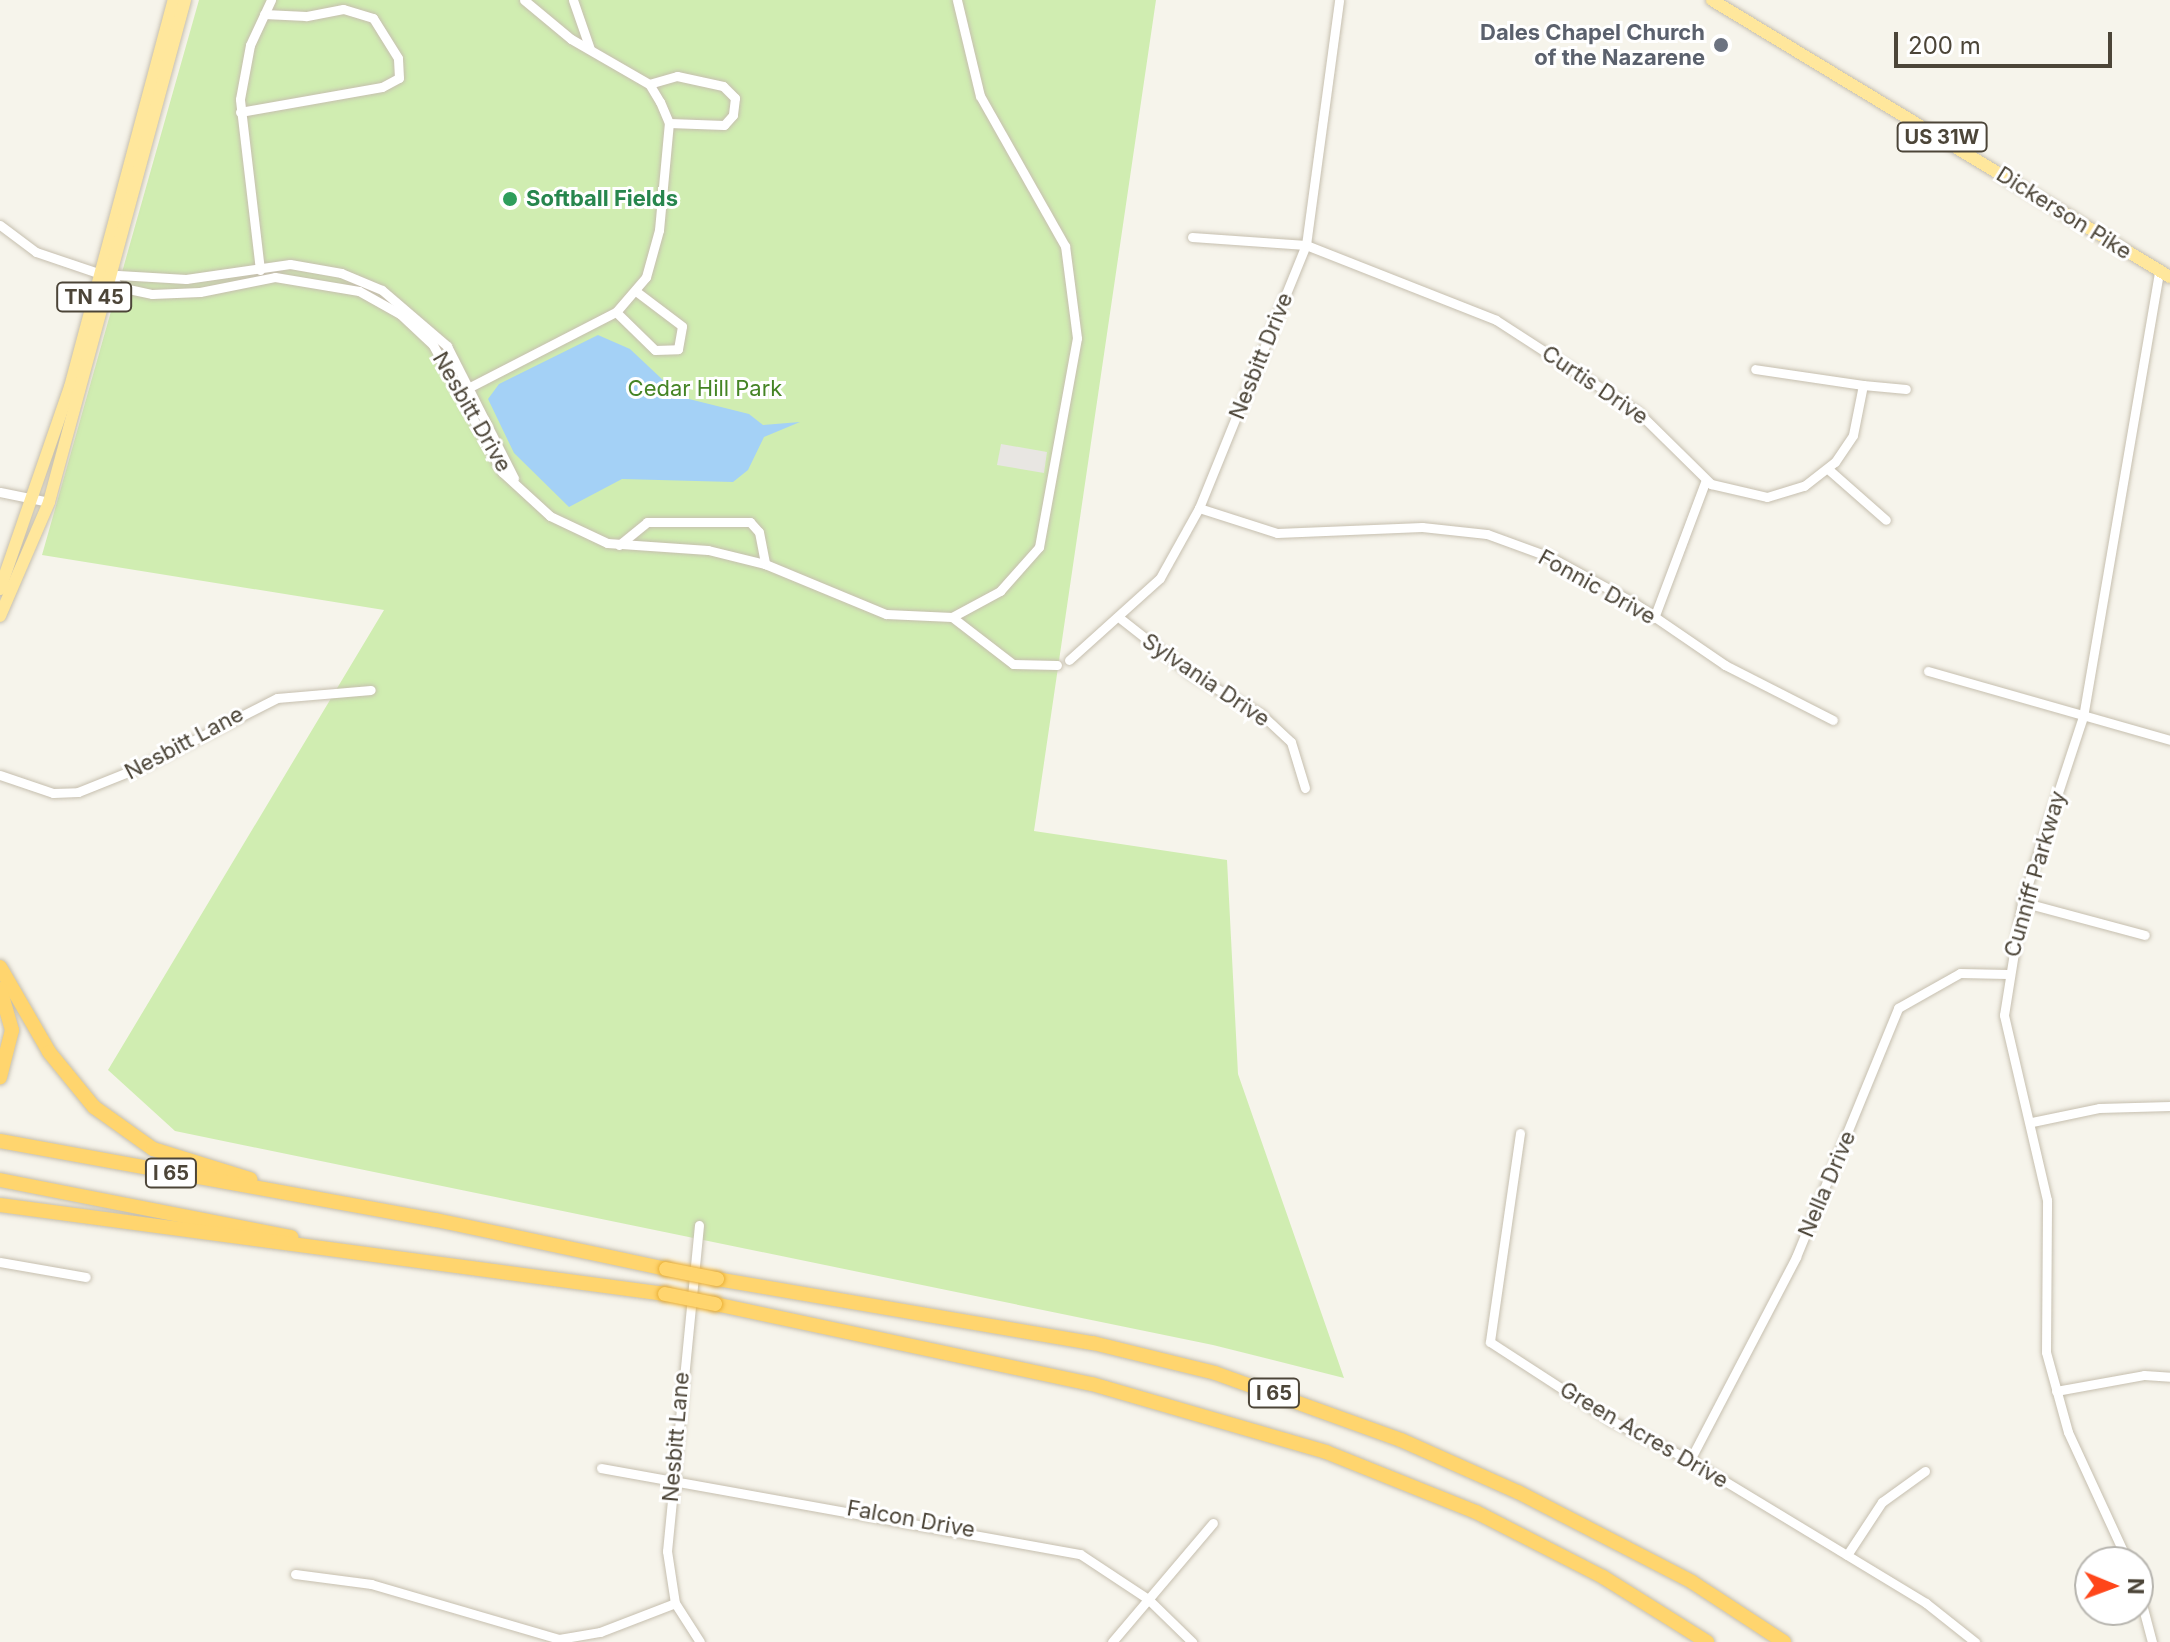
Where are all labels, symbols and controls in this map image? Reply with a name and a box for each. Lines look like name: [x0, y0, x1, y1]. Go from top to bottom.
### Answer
scale bar: [1898, 16, 2116, 66]
place label: Dales Chapel Church of the Nazarene: [1480, 19, 1705, 70]
text: 200 m: [1908, 31, 1981, 60]
marker: Dales Chapel Church of the Nazarene: [1712, 36, 1730, 54]
road number: US 31W: [1896, 121, 1988, 153]
street label: Dickerson Pike: [1992, 161, 2136, 265]
place label: Softball Fields: [526, 186, 678, 212]
marker: Softball Fields: [501, 190, 519, 208]
road number: TN 45: [56, 281, 132, 313]
street label: Nesbitt Drive: [1224, 289, 1298, 423]
street label: Curtis Drive: [1537, 340, 1653, 430]
street label: Nesbitt Drive: [427, 347, 517, 477]
park label: Cedar Hill Park: [628, 376, 782, 402]
street label: Fonnic Drive: [1534, 544, 1660, 630]
street label: Sylvania Drive: [1137, 628, 1275, 732]
street label: Nesbitt Lane: [120, 701, 248, 785]
street label: Cunniff Parkway: [1999, 788, 2071, 960]
street label: Nella Drive: [1793, 1127, 1861, 1241]
road number: I 65: [143, 1157, 199, 1189]
street label: Nesbitt Lane: [657, 1371, 695, 1503]
street label: Green Acres Drive: [1555, 1376, 1733, 1494]
road number: I 65: [1246, 1377, 1302, 1409]
street label: Falcon Drive: [845, 1495, 977, 1543]
north arrow: [2074, 1546, 2154, 1626]
text: N: [2123, 1578, 2149, 1595]

